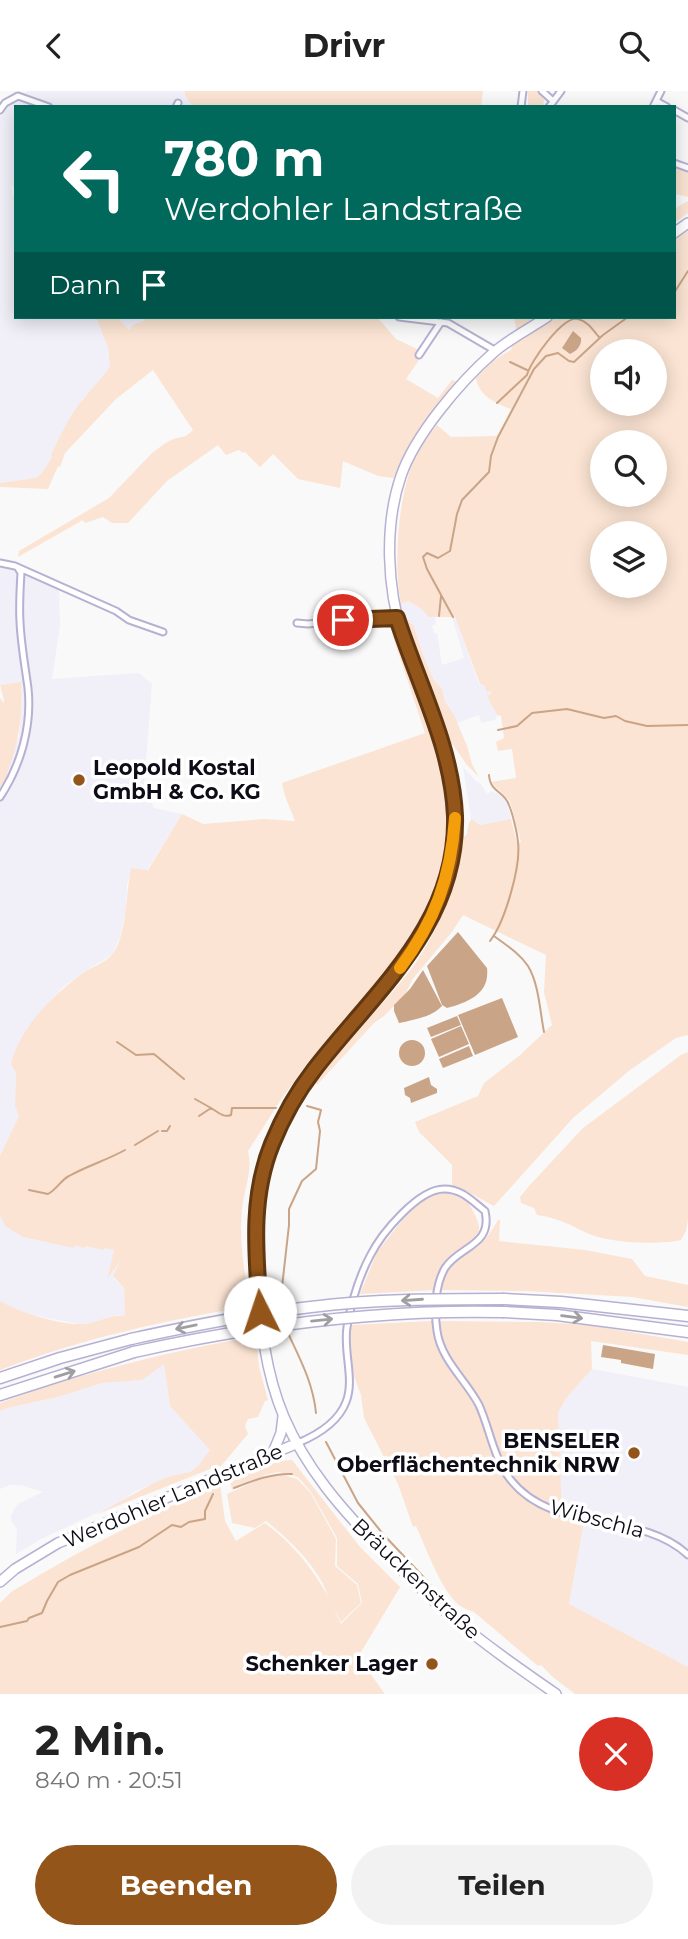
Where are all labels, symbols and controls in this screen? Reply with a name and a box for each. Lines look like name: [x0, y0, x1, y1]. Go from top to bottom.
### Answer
text: Drivr: [303, 26, 385, 65]
icon: back: [35, 27, 73, 65]
icon: search: [615, 27, 653, 65]
text: 780 m: [164, 129, 324, 188]
icon: left: [49, 133, 140, 224]
text: Werdohler Landstraße: [164, 189, 523, 228]
icon: arrive: [135, 266, 173, 304]
text: Dann: [49, 269, 121, 301]
map controls: [590, 339, 667, 598]
button: sound: [590, 339, 667, 416]
button: search: [590, 430, 667, 507]
button: layers: [590, 521, 667, 598]
pin: [313, 590, 373, 650]
icon: arrive: [324, 601, 362, 639]
place label: Leopold Kostal GmbH & Co. KG: [93, 755, 261, 804]
marker: Leopold Kostal GmbH & Co. KG: [71, 772, 87, 788]
position arrow: [223, 1275, 297, 1349]
one-way arrow: [401, 1294, 423, 1307]
one-way arrow: [560, 1310, 583, 1323]
one-way arrow: [310, 1313, 333, 1326]
one-way arrow: [175, 1320, 198, 1334]
one-way arrow: [53, 1366, 75, 1379]
place label: BENSELER Oberflächentechnik NRW: [337, 1428, 620, 1477]
street label: Werdohler Landstraße: [60, 1438, 286, 1553]
marker: BENSELER Oberflächentechnik NRW: [626, 1445, 642, 1461]
street label: Wibschla: [547, 1494, 647, 1543]
street label: Bräuckenstraße: [347, 1513, 486, 1644]
place label: Schenker Lager: [246, 1651, 418, 1676]
marker: Schenker Lager: [424, 1656, 440, 1672]
text: 2 Min.: [35, 1714, 164, 1766]
button: close: [579, 1717, 653, 1791]
text: 840 m · 20:51: [35, 1766, 183, 1794]
button: Beenden: [35, 1845, 337, 1925]
button: Teilen: [351, 1845, 653, 1925]

